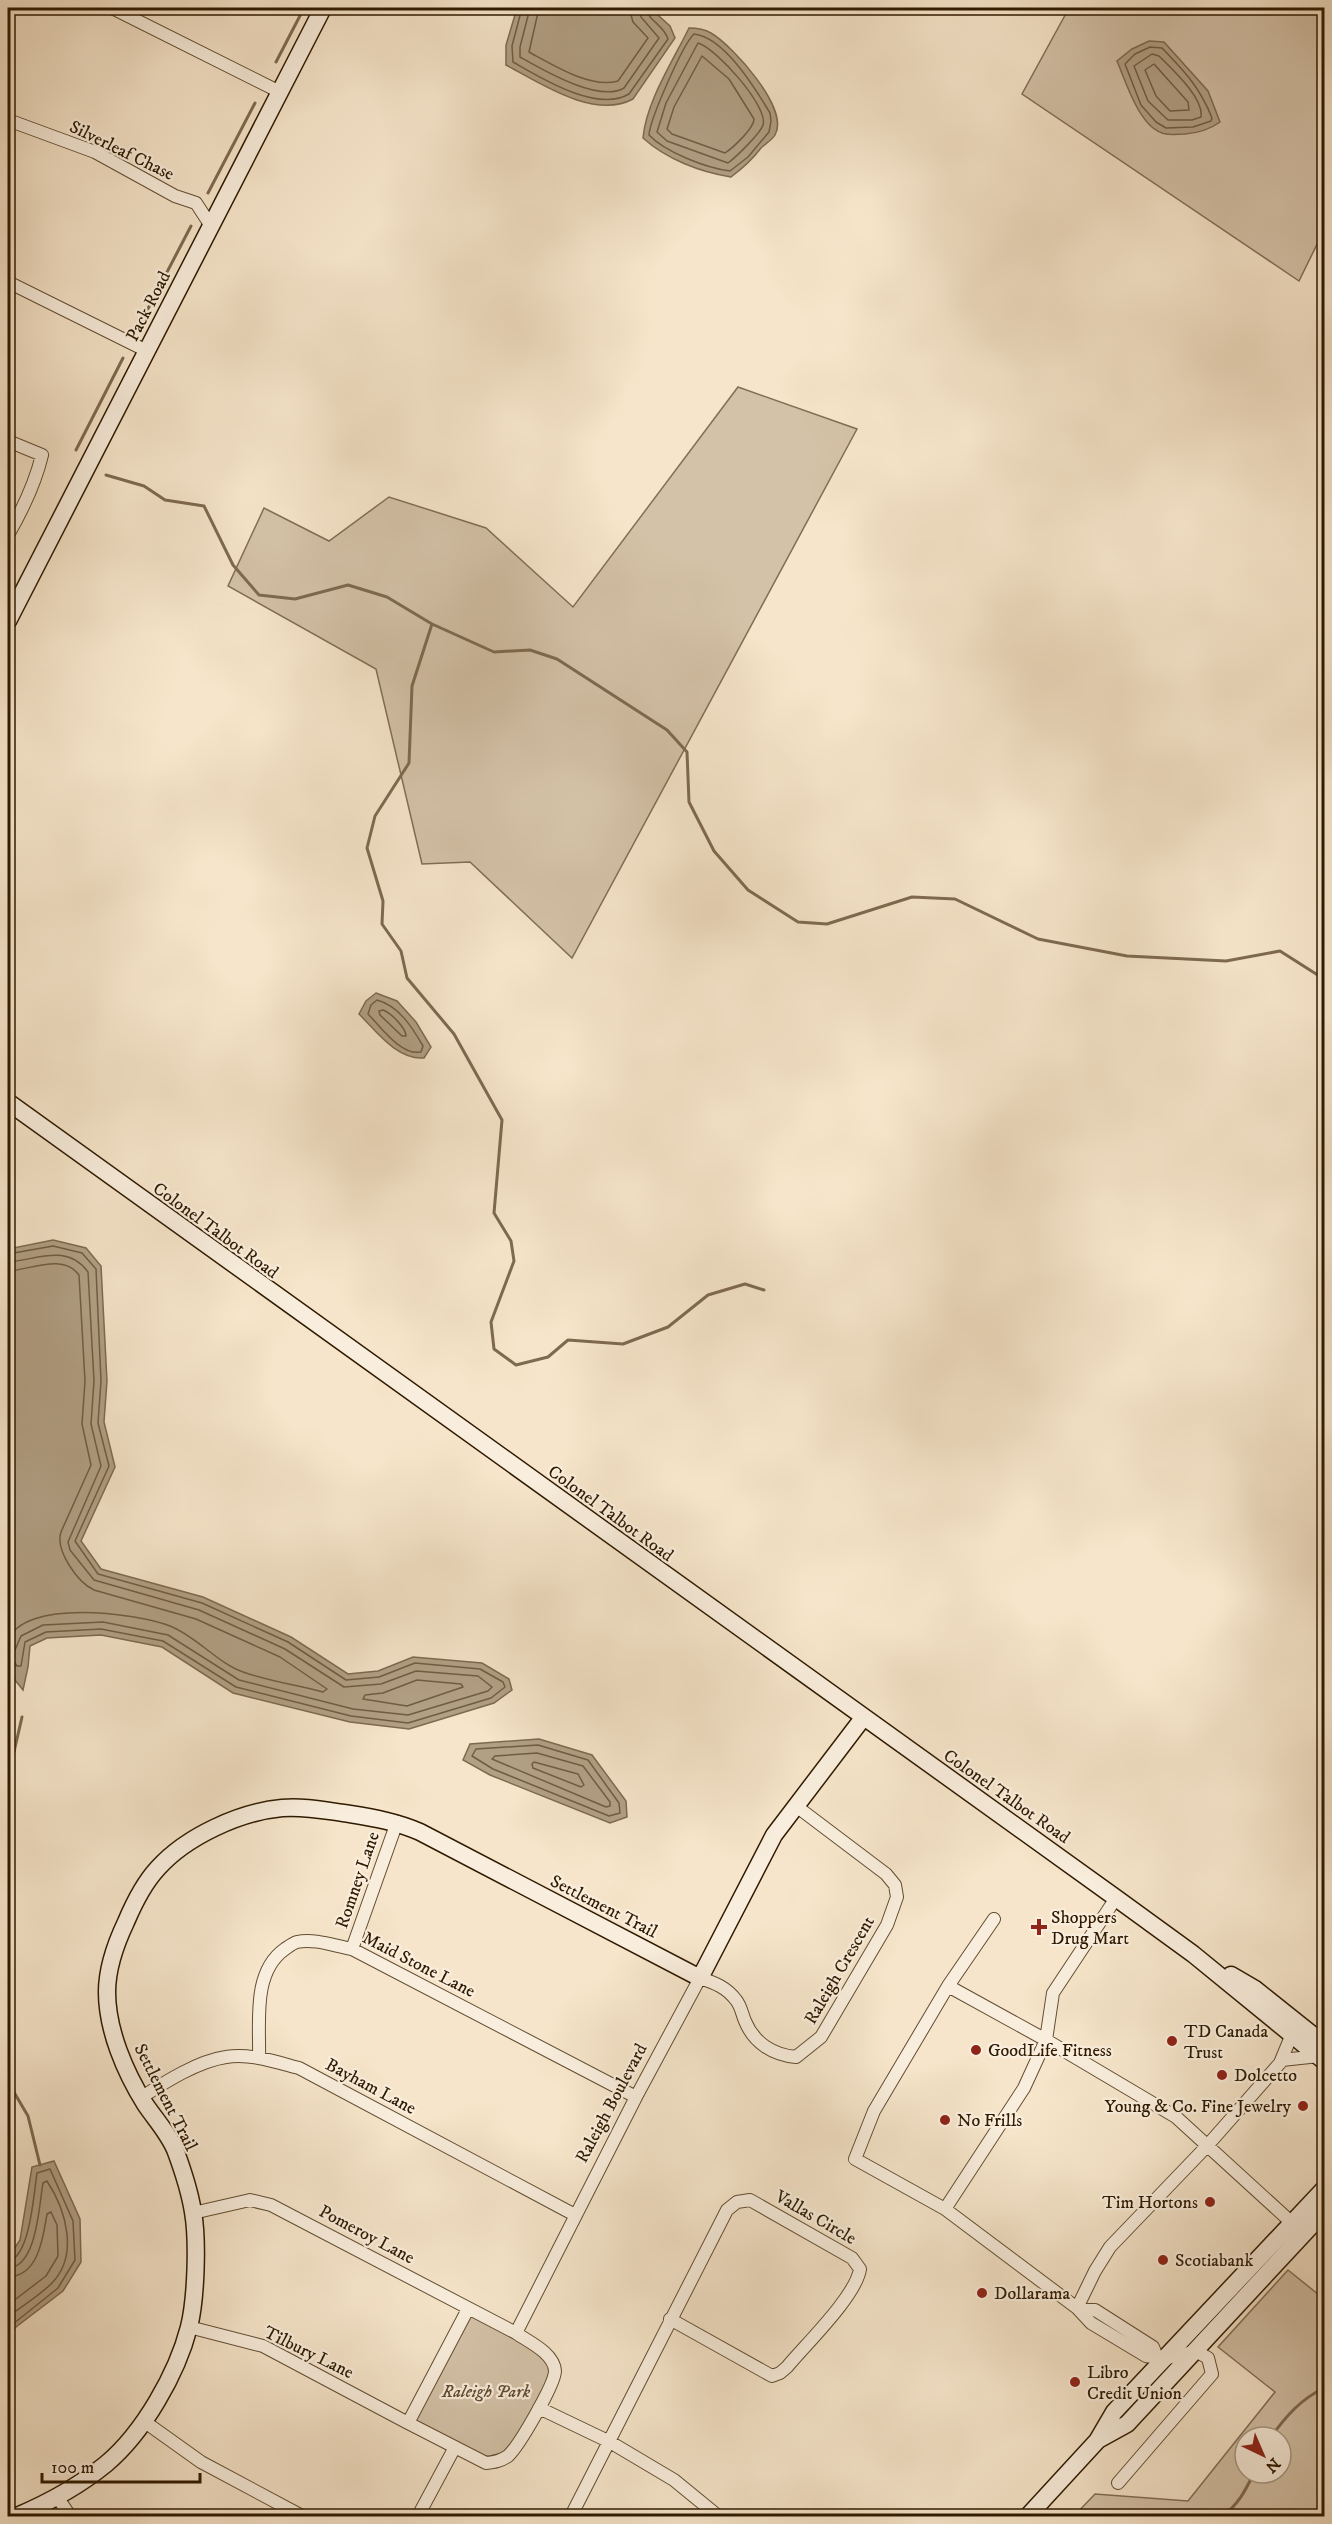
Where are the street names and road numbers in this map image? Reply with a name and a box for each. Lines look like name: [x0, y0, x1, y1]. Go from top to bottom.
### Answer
street label: Silverleaf Chase: [66, 116, 178, 186]
street label: Pack Road: [122, 268, 176, 345]
street label: Colonel Talbot Road: [148, 1178, 283, 1284]
street label: Colonel Talbot Road: [543, 1461, 678, 1567]
street label: Colonel Talbot Road: [939, 1745, 1074, 1849]
street label: Romney Lane: [331, 1829, 385, 1932]
street label: Settlement Trail: [546, 1870, 661, 1944]
street label: Raleigh Crescent: [800, 1912, 880, 2029]
street label: Maid Stone Lane: [358, 1927, 479, 2003]
street label: Settlement Trail: [129, 2040, 202, 2155]
street label: Raleigh Boulevard: [571, 2040, 653, 2167]
street label: Bayham Lane: [322, 2054, 420, 2120]
street label: Vallas Circle: [770, 2185, 860, 2250]
street label: Pomeroy Lane: [315, 2201, 418, 2269]
street label: Tilbury Lane: [260, 2322, 357, 2384]

